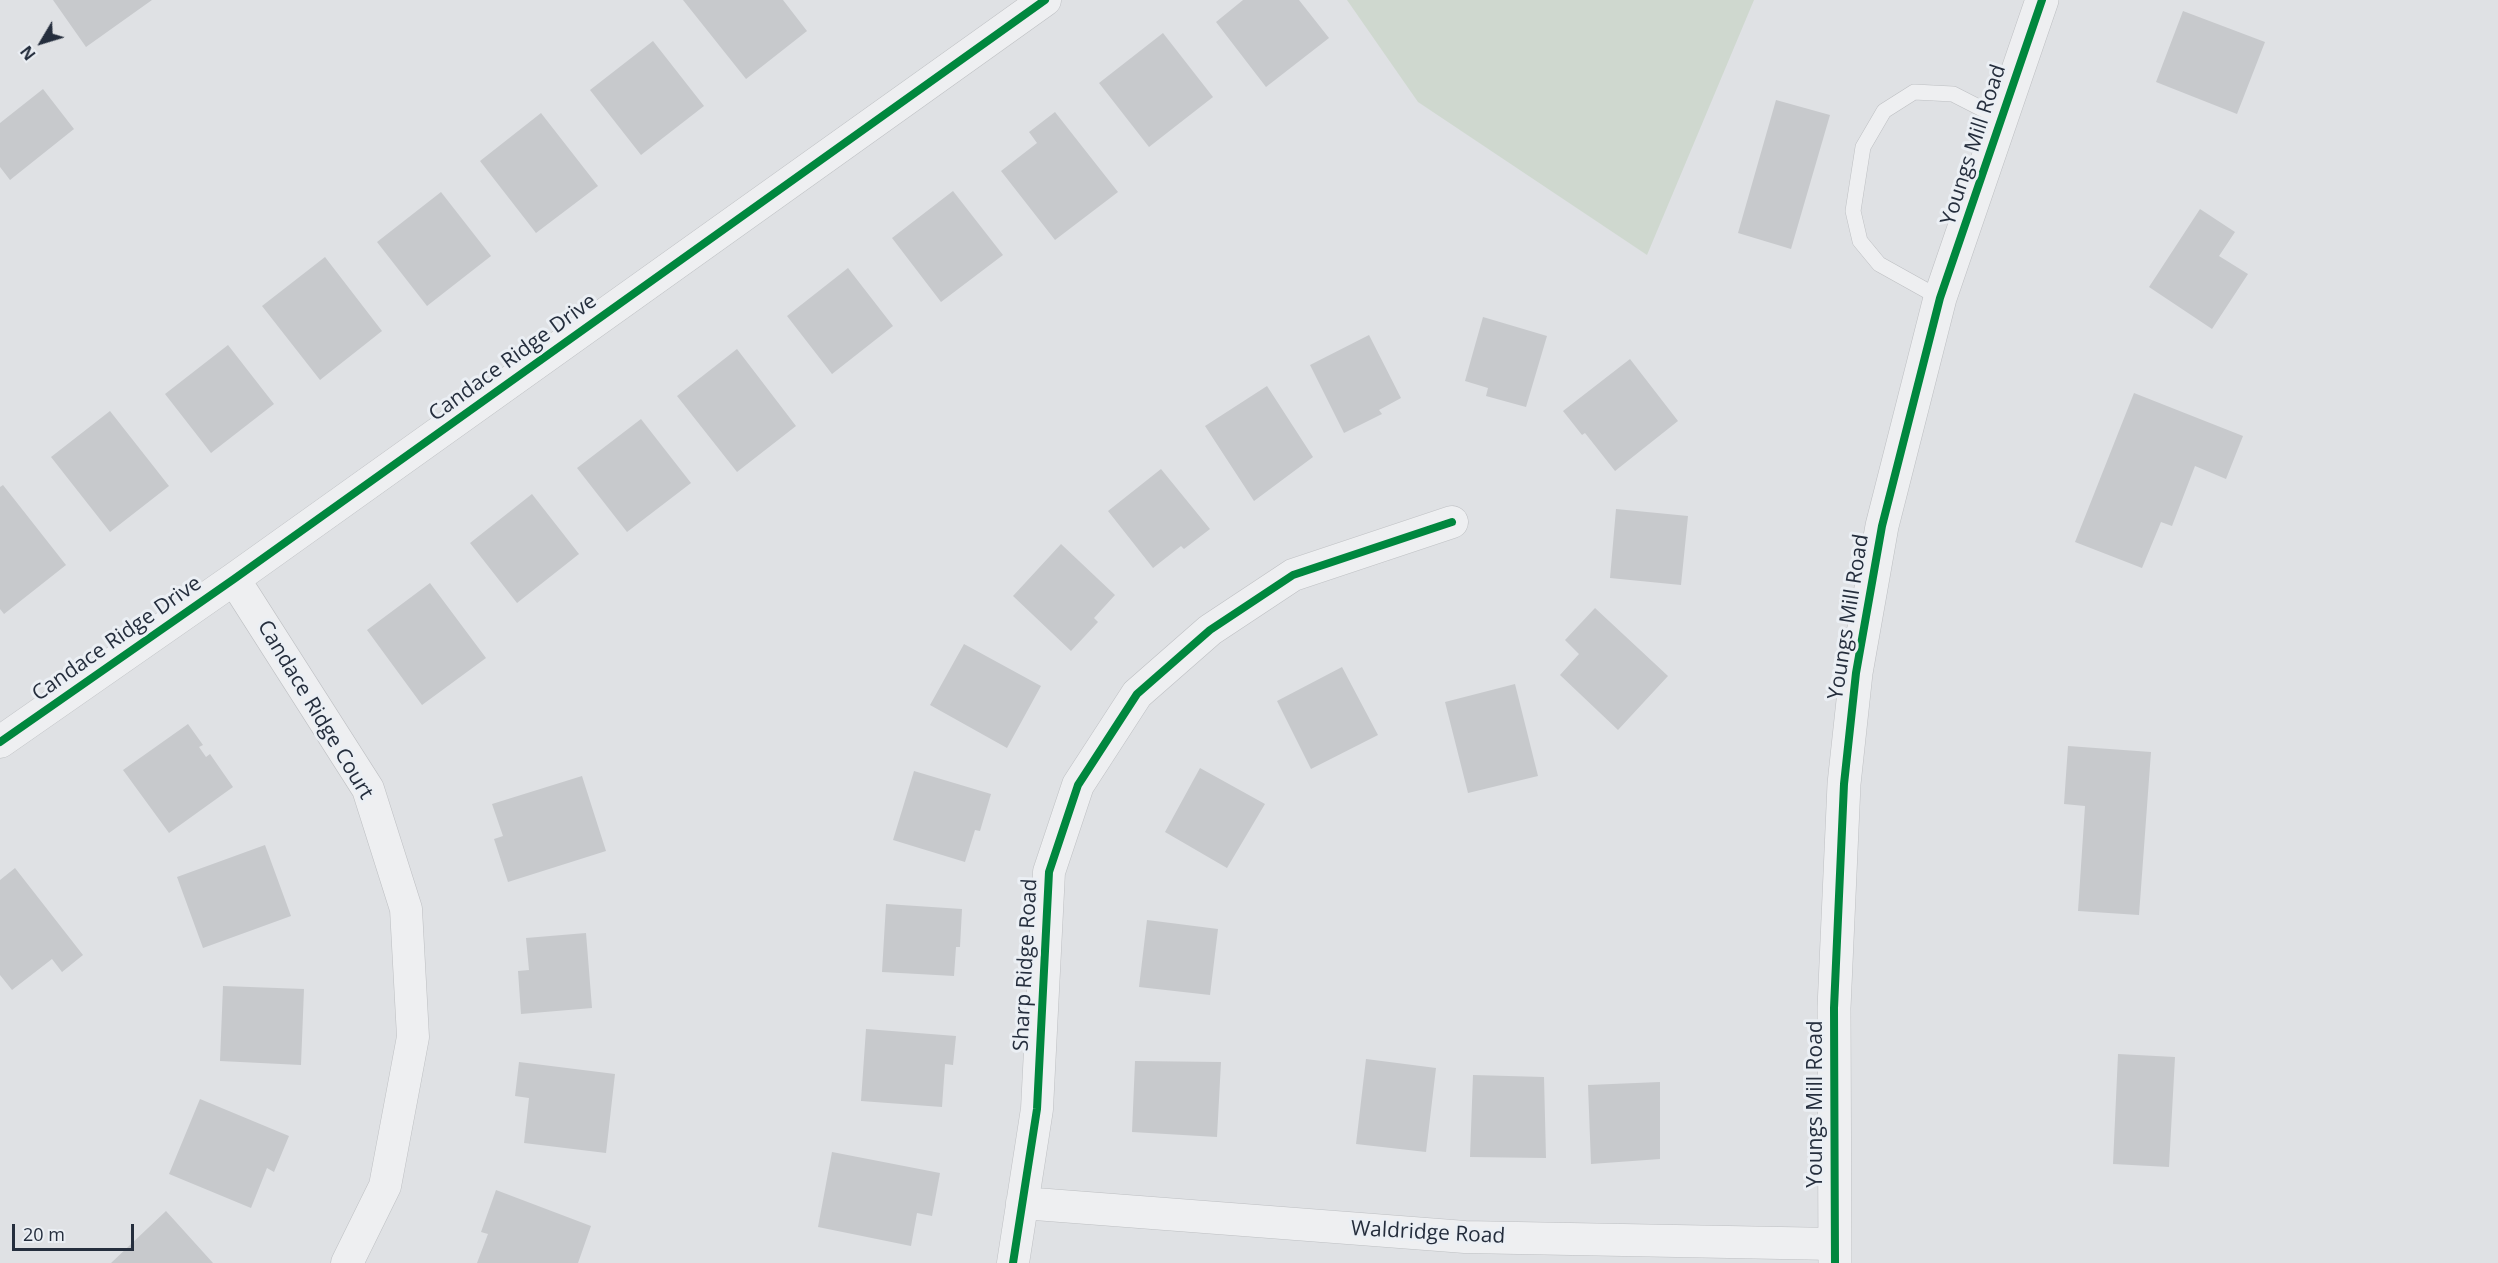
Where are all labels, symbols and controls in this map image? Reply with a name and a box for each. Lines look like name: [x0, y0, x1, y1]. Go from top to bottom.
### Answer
north arrow: [12, 12, 72, 72]
text: N: [15, 41, 40, 65]
street label: Youngs Mill Road: [1936, 62, 2012, 228]
street label: Candace Ridge Drive: [424, 289, 602, 427]
street label: Youngs Mill Road: [1823, 532, 1875, 702]
street label: Candace Ridge Drive: [28, 571, 206, 707]
street label: Candace Ridge Court: [252, 616, 378, 804]
street label: Sharp Ridge Road: [1009, 878, 1043, 1052]
street label: Youngs Mill Road: [1803, 1020, 1829, 1188]
scale bar: [15, 1212, 136, 1250]
street label: Waldridge Road: [1350, 1216, 1506, 1250]
text: 20 m: [23, 1222, 65, 1246]

